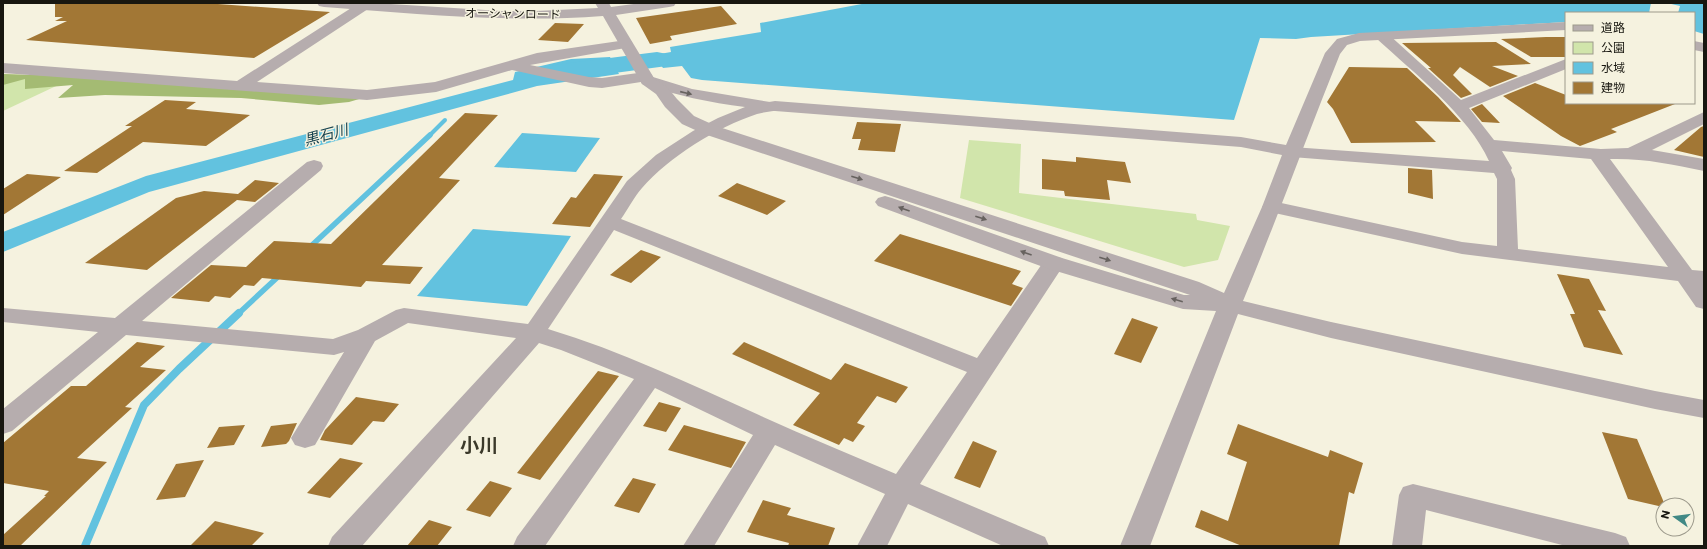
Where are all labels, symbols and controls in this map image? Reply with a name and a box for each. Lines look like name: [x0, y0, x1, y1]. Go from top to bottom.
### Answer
street label: オーシャンロード: [465, 5, 561, 21]
legend: [1565, 12, 1695, 104]
text: 道路: [1601, 20, 1625, 34]
text: 公園: [1601, 40, 1625, 54]
text: 水域: [1601, 60, 1625, 74]
text: 建物: [1601, 80, 1625, 94]
one-way arrow: [679, 90, 692, 96]
water label: 黒石川: [302, 119, 352, 149]
one-way arrow: [852, 175, 864, 181]
one-way arrow: [898, 206, 910, 212]
one-way arrow: [975, 216, 987, 222]
one-way arrow: [1020, 250, 1032, 256]
one-way arrow: [1099, 256, 1111, 262]
one-way arrow: [1171, 297, 1183, 303]
district label: 小川: [460, 433, 498, 456]
north arrow: [1655, 497, 1695, 537]
text: N: [1658, 509, 1672, 520]

